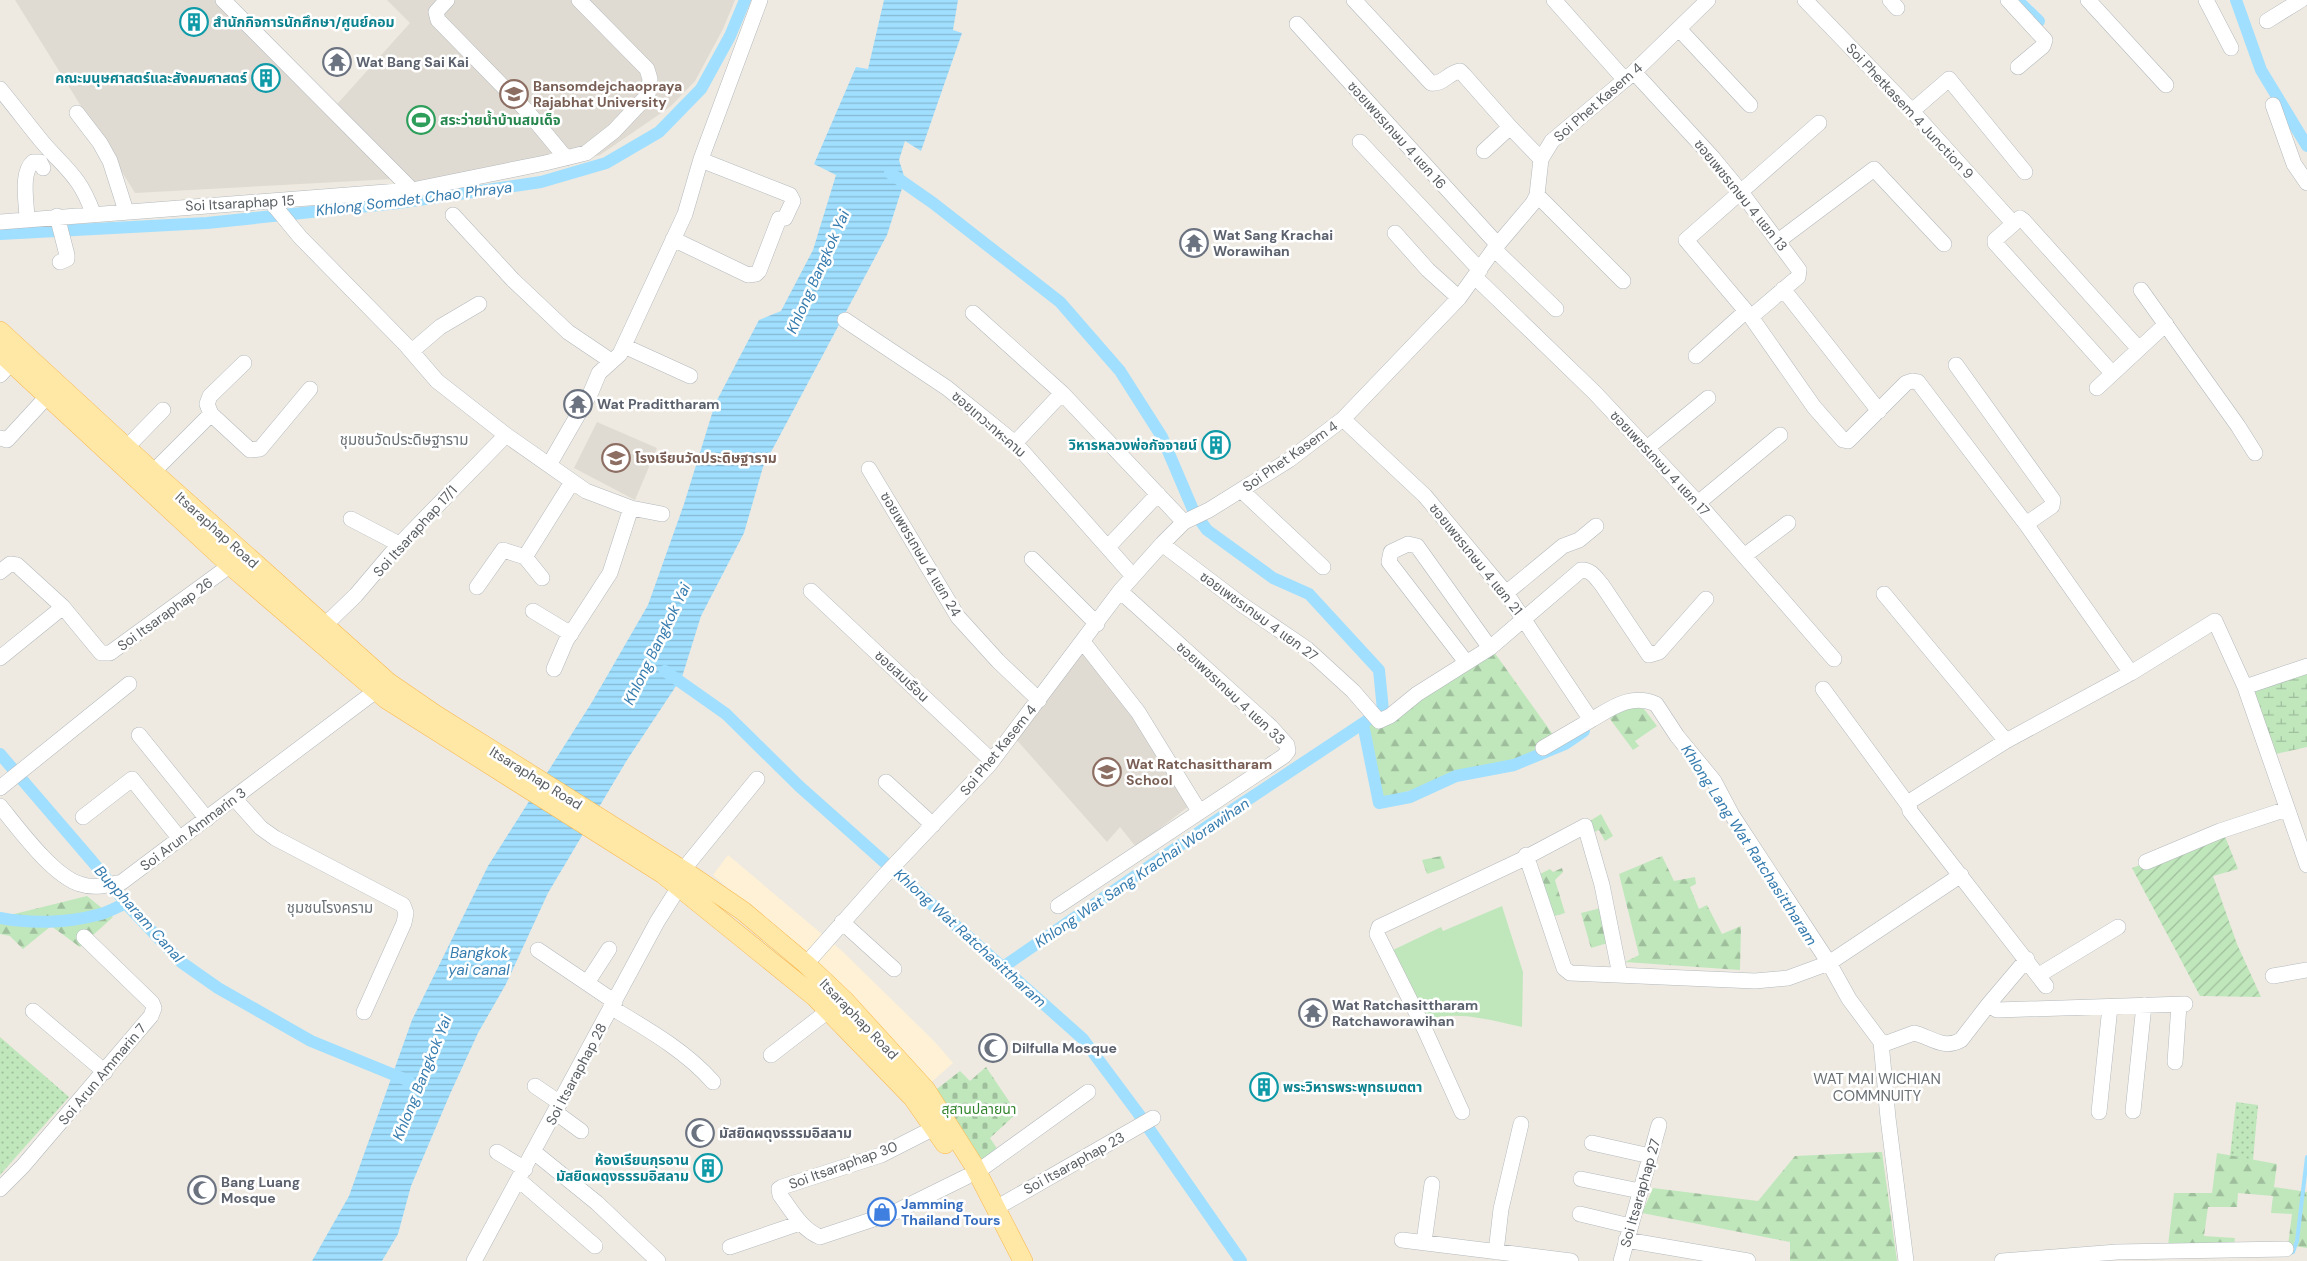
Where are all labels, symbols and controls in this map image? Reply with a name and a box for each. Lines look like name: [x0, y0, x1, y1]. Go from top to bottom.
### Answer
building icon: สำนักกิจการนักศึกษา/ศูนย์คอม: [179, 7, 209, 37]
place label: สำนักกิจการนักศึกษา/ศูนย์คอม: [213, 13, 395, 32]
street label: Soi Phetkasem 4 Junction 9: [1842, 39, 1978, 183]
temple icon: Wat Bang Sai Kai: [322, 47, 352, 77]
place label: Wat Bang Sai Kai: [356, 53, 469, 71]
street label: Soi Phet Kasem 4: [1550, 58, 1646, 145]
building icon: คณะมนุษศาสตร์และสังคมศาสตร์: [251, 63, 281, 93]
place label: คณะมนุษศาสตร์และสังคมศาสตร์: [55, 69, 247, 87]
place label: Bansomdejchaopraya Rajabhat University: [533, 77, 682, 111]
street label: ซอยเพชรเกษม 4 แยก 16: [1344, 77, 1450, 193]
school or university icon: Bansomdejchaopraya Rajabhat University: [499, 79, 529, 109]
sports icon: สระว่ายน้ำบ้านสมเด็จ: [406, 105, 436, 135]
place label: สระว่ายน้ำบ้านสมเด็จ: [440, 110, 561, 129]
street label: ซอยเพชรเกษม 4 แยก 13: [1690, 135, 1792, 255]
water label: Khlong Somdet Chao Phraya: [315, 177, 513, 221]
street label: Soi Itsaraphap 15: [185, 191, 295, 215]
water label: Khlong Bangkok Yai: [782, 207, 854, 337]
place label: Wat Sang Krachai Worawihan: [1213, 226, 1333, 260]
temple icon: Wat Sang Krachai Worawihan: [1179, 228, 1209, 258]
street label: ซอยเทวะทหะคาม: [948, 387, 1030, 461]
temple icon: Wat Pradittharam: [563, 389, 593, 419]
place label: Wat Pradittharam: [597, 395, 720, 413]
street label: ซอยเพชรเกษม 4 แยก 17: [1606, 406, 1714, 520]
street label: Soi Phet Kasem 4: [1239, 416, 1341, 495]
district label: ชุมชนวัดประดิษฐาราม: [340, 430, 468, 450]
building icon: วิหารหลวงพ่อกัจจายน์: [1201, 430, 1231, 460]
place label: วิหารหลวงพ่อกัจจายน์: [1068, 436, 1197, 454]
school or university icon: โรงเรียนวัดประดิษฐาราม: [601, 443, 631, 473]
place label: โรงเรียนวัดประดิษฐาราม: [635, 449, 777, 467]
street label: Soi Itsaraphap 17/1: [369, 481, 461, 581]
street label: Itsaraphap Road: [172, 488, 262, 572]
street label: ซอยเพชรเกษม 4 แยก 24: [877, 488, 966, 620]
street label: ซอยเพชรเกษม 4 แยก 21: [1425, 499, 1527, 619]
street label: ซอยเพชรเกษม 4 แยก 27: [1196, 567, 1322, 665]
street label: Soi Itsaraphap 26: [114, 573, 216, 655]
water label: Khlong Bangkok Yai: [619, 579, 695, 708]
street label: ซอยเพชรเกษม 4 แยก 33: [1173, 638, 1289, 748]
street label: ซอยสมเรือน: [871, 646, 933, 706]
street label: Soi Phet Kasem 4: [956, 701, 1040, 799]
water label: Khlong Lang Wat Ratchasittharam: [1676, 741, 1822, 949]
street label: Itsaraphap Road: [486, 742, 586, 814]
place label: Wat Ratchasittharam School: [1126, 755, 1272, 789]
school or university icon: Wat Ratchasittharam School: [1092, 757, 1122, 787]
street label: Soi Arun Ammarin 3: [136, 783, 250, 875]
water label: Khlong Wat Sang Krachai Worawihan: [1031, 793, 1253, 952]
water label: Buppharam Canal: [90, 861, 188, 967]
water label: Khlong Wat Ratchasittharam: [890, 864, 1050, 1012]
district label: ชุมชนโรงคราม: [287, 898, 373, 918]
water label: Bangkok yai canal: [448, 943, 510, 980]
street label: Itsaraphap Road: [816, 975, 902, 1063]
place label: Wat Ratchasittharam Ratchaworawihan: [1332, 996, 1478, 1030]
temple icon: Wat Ratchasittharam Ratchaworawihan: [1298, 998, 1328, 1028]
water label: Khlong Bangkok Yai: [388, 1012, 456, 1143]
street label: Soi Arun Ammarin 7: [54, 1019, 150, 1129]
street label: Soi Itsaraphap 28: [542, 1020, 610, 1128]
mosque icon: Dilfulla Mosque: [978, 1033, 1008, 1063]
place label: Dilfulla Mosque: [1012, 1039, 1117, 1057]
district label: WAT MAI WICHIAN COMMNUITY: [1813, 1069, 1941, 1106]
building icon: พระวิหารพระพุทธเมตตา: [1249, 1072, 1279, 1102]
place label: พระวิหารพระพุทธเมตตา: [1283, 1078, 1422, 1096]
park label: สุสานปลายนา: [941, 1100, 1017, 1118]
mosque icon: มัสยิดผดุงธรรมอิสลาม: [685, 1118, 715, 1148]
place label: มัสยิดผดุงธรรมอิสลาม: [719, 1124, 852, 1142]
street label: Soi Itsaraphap 23: [1020, 1128, 1128, 1198]
street label: Soi Itsaraphap 30: [786, 1137, 900, 1193]
street label: Soi Itsaraphap 27: [1616, 1137, 1664, 1249]
place label: ห้องเรียนกุรอาน มัสยิดผดุงธรรมอิสลาม: [556, 1151, 689, 1185]
building icon: ห้องเรียนกุรอาน มัสยิดผดุงธรรมอิสลาม: [693, 1153, 723, 1183]
place label: Bang Luang Mosque: [221, 1173, 300, 1207]
mosque icon: Bang Luang Mosque: [187, 1175, 217, 1205]
place label: Jamming Thailand Tours: [901, 1195, 1001, 1229]
shop icon: Jamming Thailand Tours: [867, 1197, 897, 1227]

